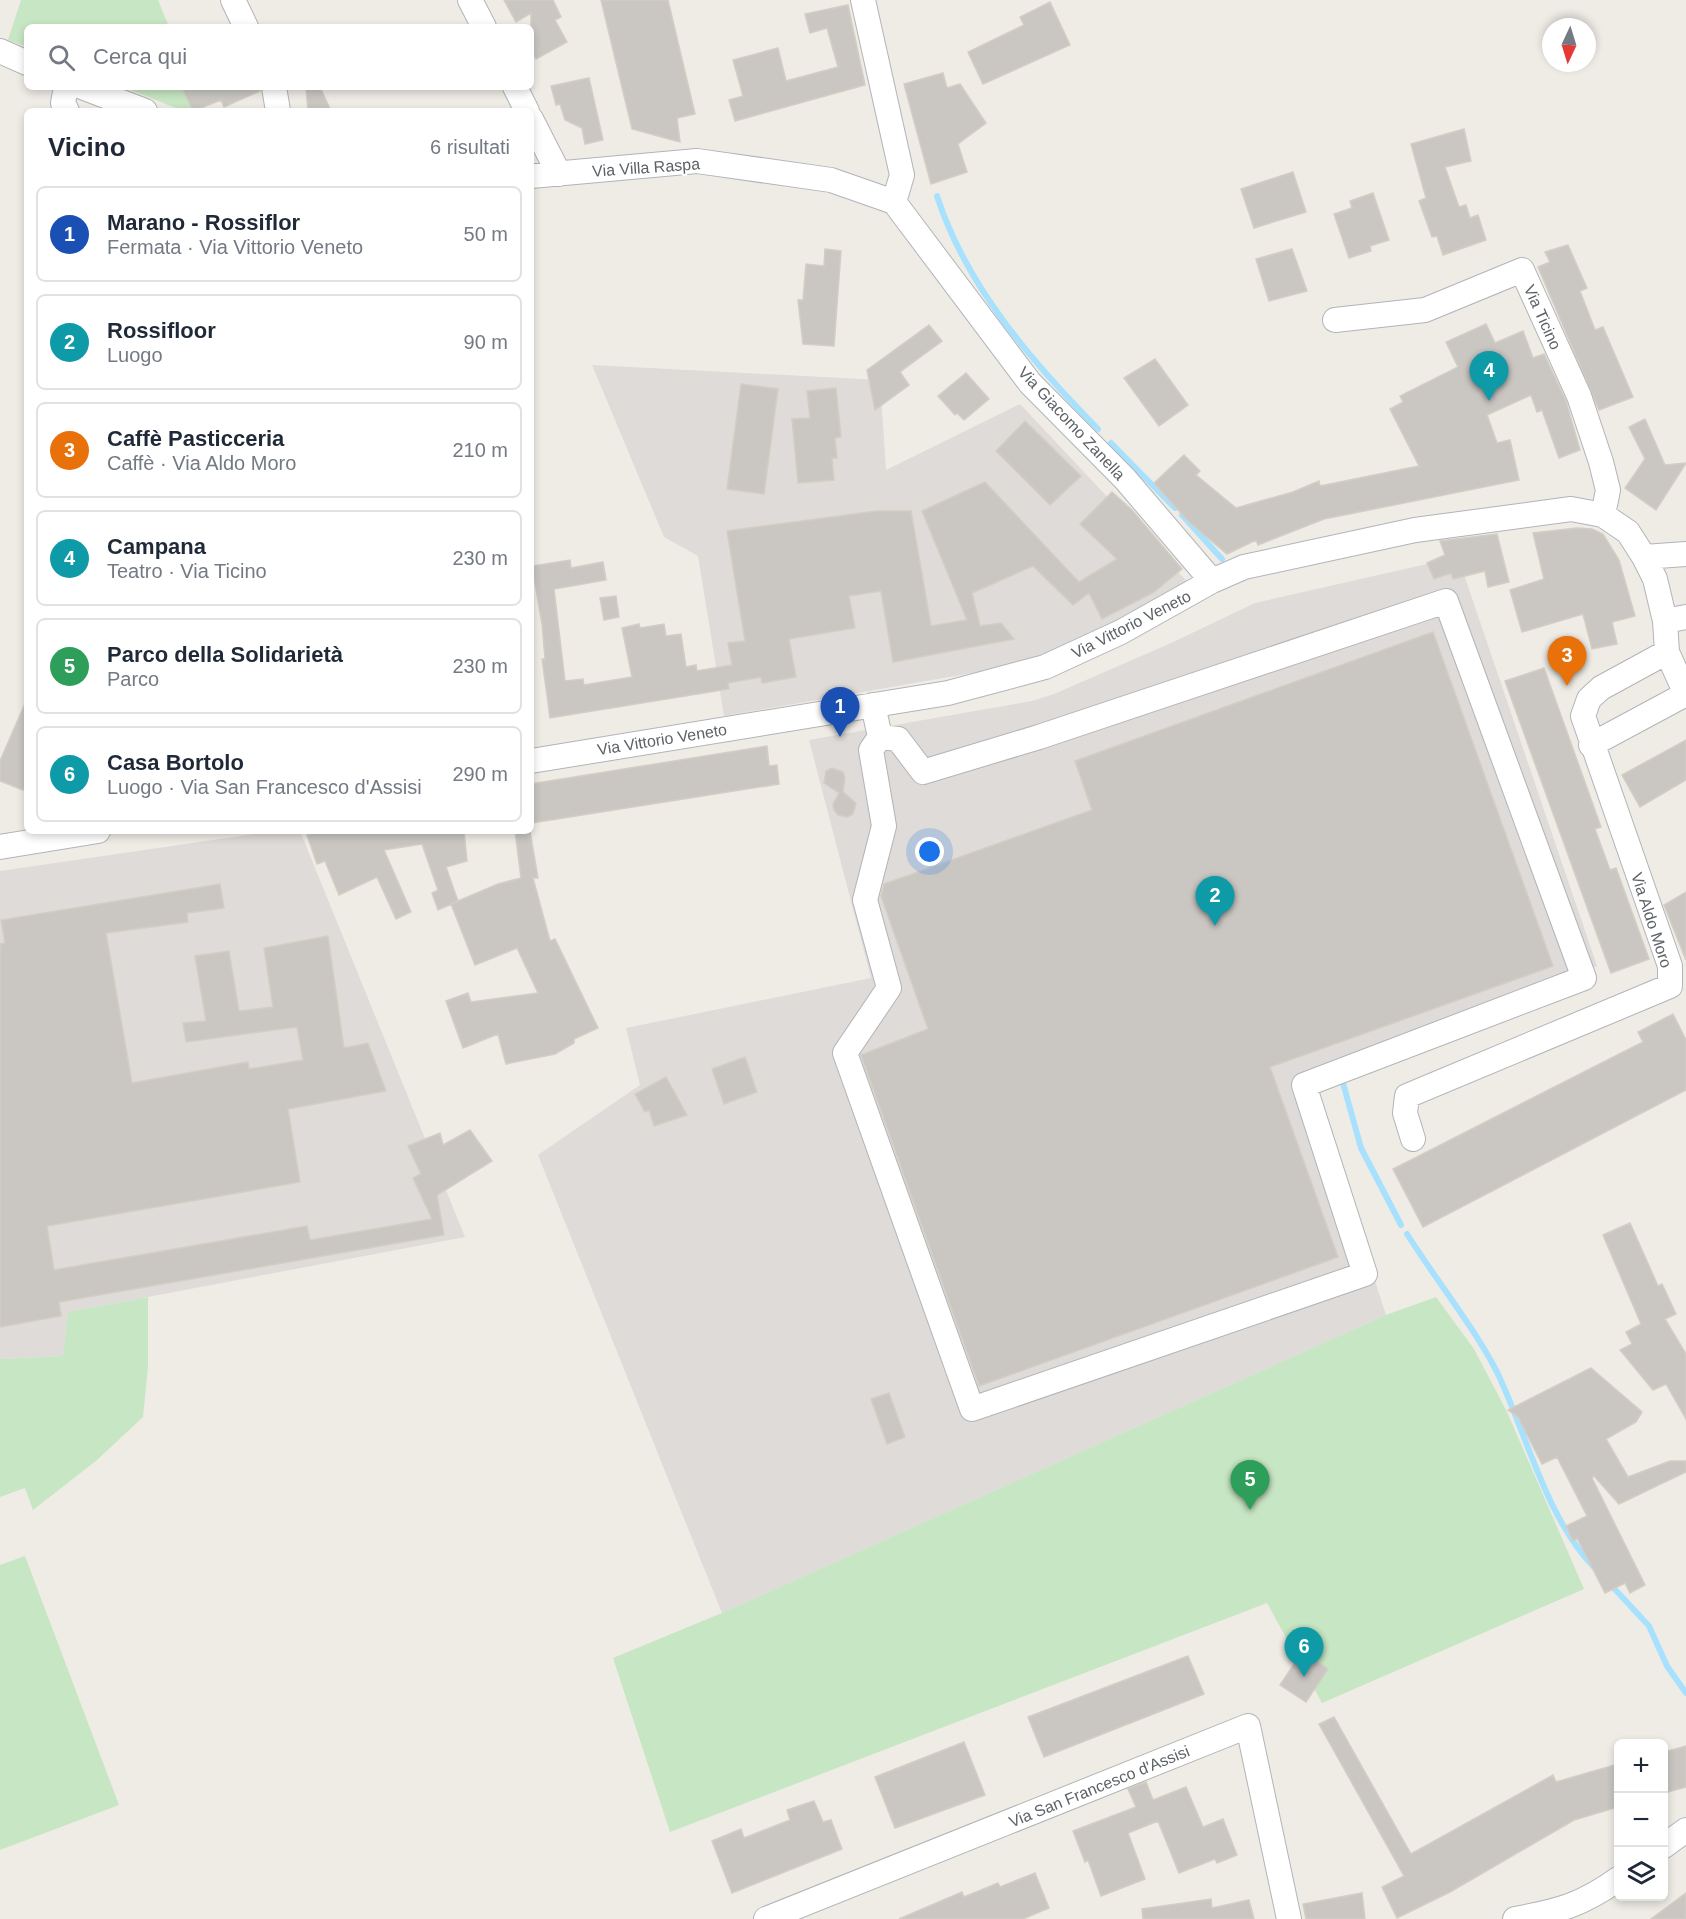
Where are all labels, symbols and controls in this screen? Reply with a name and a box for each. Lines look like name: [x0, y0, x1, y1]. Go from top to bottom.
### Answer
north arrow: [1542, 18, 1596, 72]
search box: [24, 24, 534, 90]
icon: search: [45, 41, 78, 74]
text: Cerca qui: [93, 44, 187, 69]
text: Vicino: [48, 132, 126, 162]
text: 6 risultati: [430, 136, 510, 158]
street label: Via Villa Raspa: [592, 155, 701, 180]
text: Marano - Rossiflor: [107, 210, 300, 235]
text: 1: [64, 223, 75, 245]
text: 50 m: [464, 223, 508, 245]
text: Fermata · Via Vittorio Veneto: [107, 236, 363, 258]
street label: Via Ticino: [1521, 282, 1564, 352]
text: Rossifloor: [107, 318, 216, 343]
text: 2: [64, 331, 75, 353]
text: 90 m: [464, 331, 508, 353]
text: Luogo: [107, 344, 163, 366]
pin: 4: [1470, 352, 1508, 401]
street label: Via Giacomo Zanella: [1015, 363, 1128, 483]
text: Caffè Pasticceria: [107, 426, 284, 451]
text: 3: [64, 439, 75, 461]
text: 210 m: [452, 439, 508, 461]
text: Caffè · Via Aldo Moro: [107, 452, 296, 474]
text: Campana: [107, 534, 206, 559]
text: 4: [64, 547, 75, 569]
text: 230 m: [452, 547, 508, 569]
text: Teatro · Via Ticino: [107, 560, 267, 582]
street label: Via Vittorio Veneto: [1069, 587, 1194, 662]
pin: 3: [1548, 636, 1586, 686]
text: Parco della Solidarietà: [107, 642, 343, 667]
text: 5: [64, 655, 75, 677]
text: 230 m: [452, 655, 508, 677]
text: Parco: [107, 668, 159, 690]
pin: 1: [820, 688, 860, 737]
street label: Via Vittorio Veneto: [596, 721, 728, 758]
text: Casa Bortolo: [107, 750, 244, 775]
text: 6: [64, 763, 75, 785]
text: 290 m: [452, 763, 508, 785]
text: Luogo · Via San Francesco d'Assisi: [107, 776, 422, 798]
your location: [915, 837, 944, 866]
street label: Via Aldo Moro: [1628, 870, 1675, 970]
pin: 2: [1196, 876, 1234, 926]
pin: 5: [1230, 1460, 1270, 1510]
pin: 6: [1284, 1628, 1324, 1677]
map controls: [1614, 1739, 1668, 1901]
button: +: [1614, 1739, 1668, 1793]
street label: Via San Francesco d'Assisi: [1006, 1742, 1192, 1831]
button: −: [1614, 1793, 1668, 1847]
button: layers: [1614, 1847, 1668, 1901]

